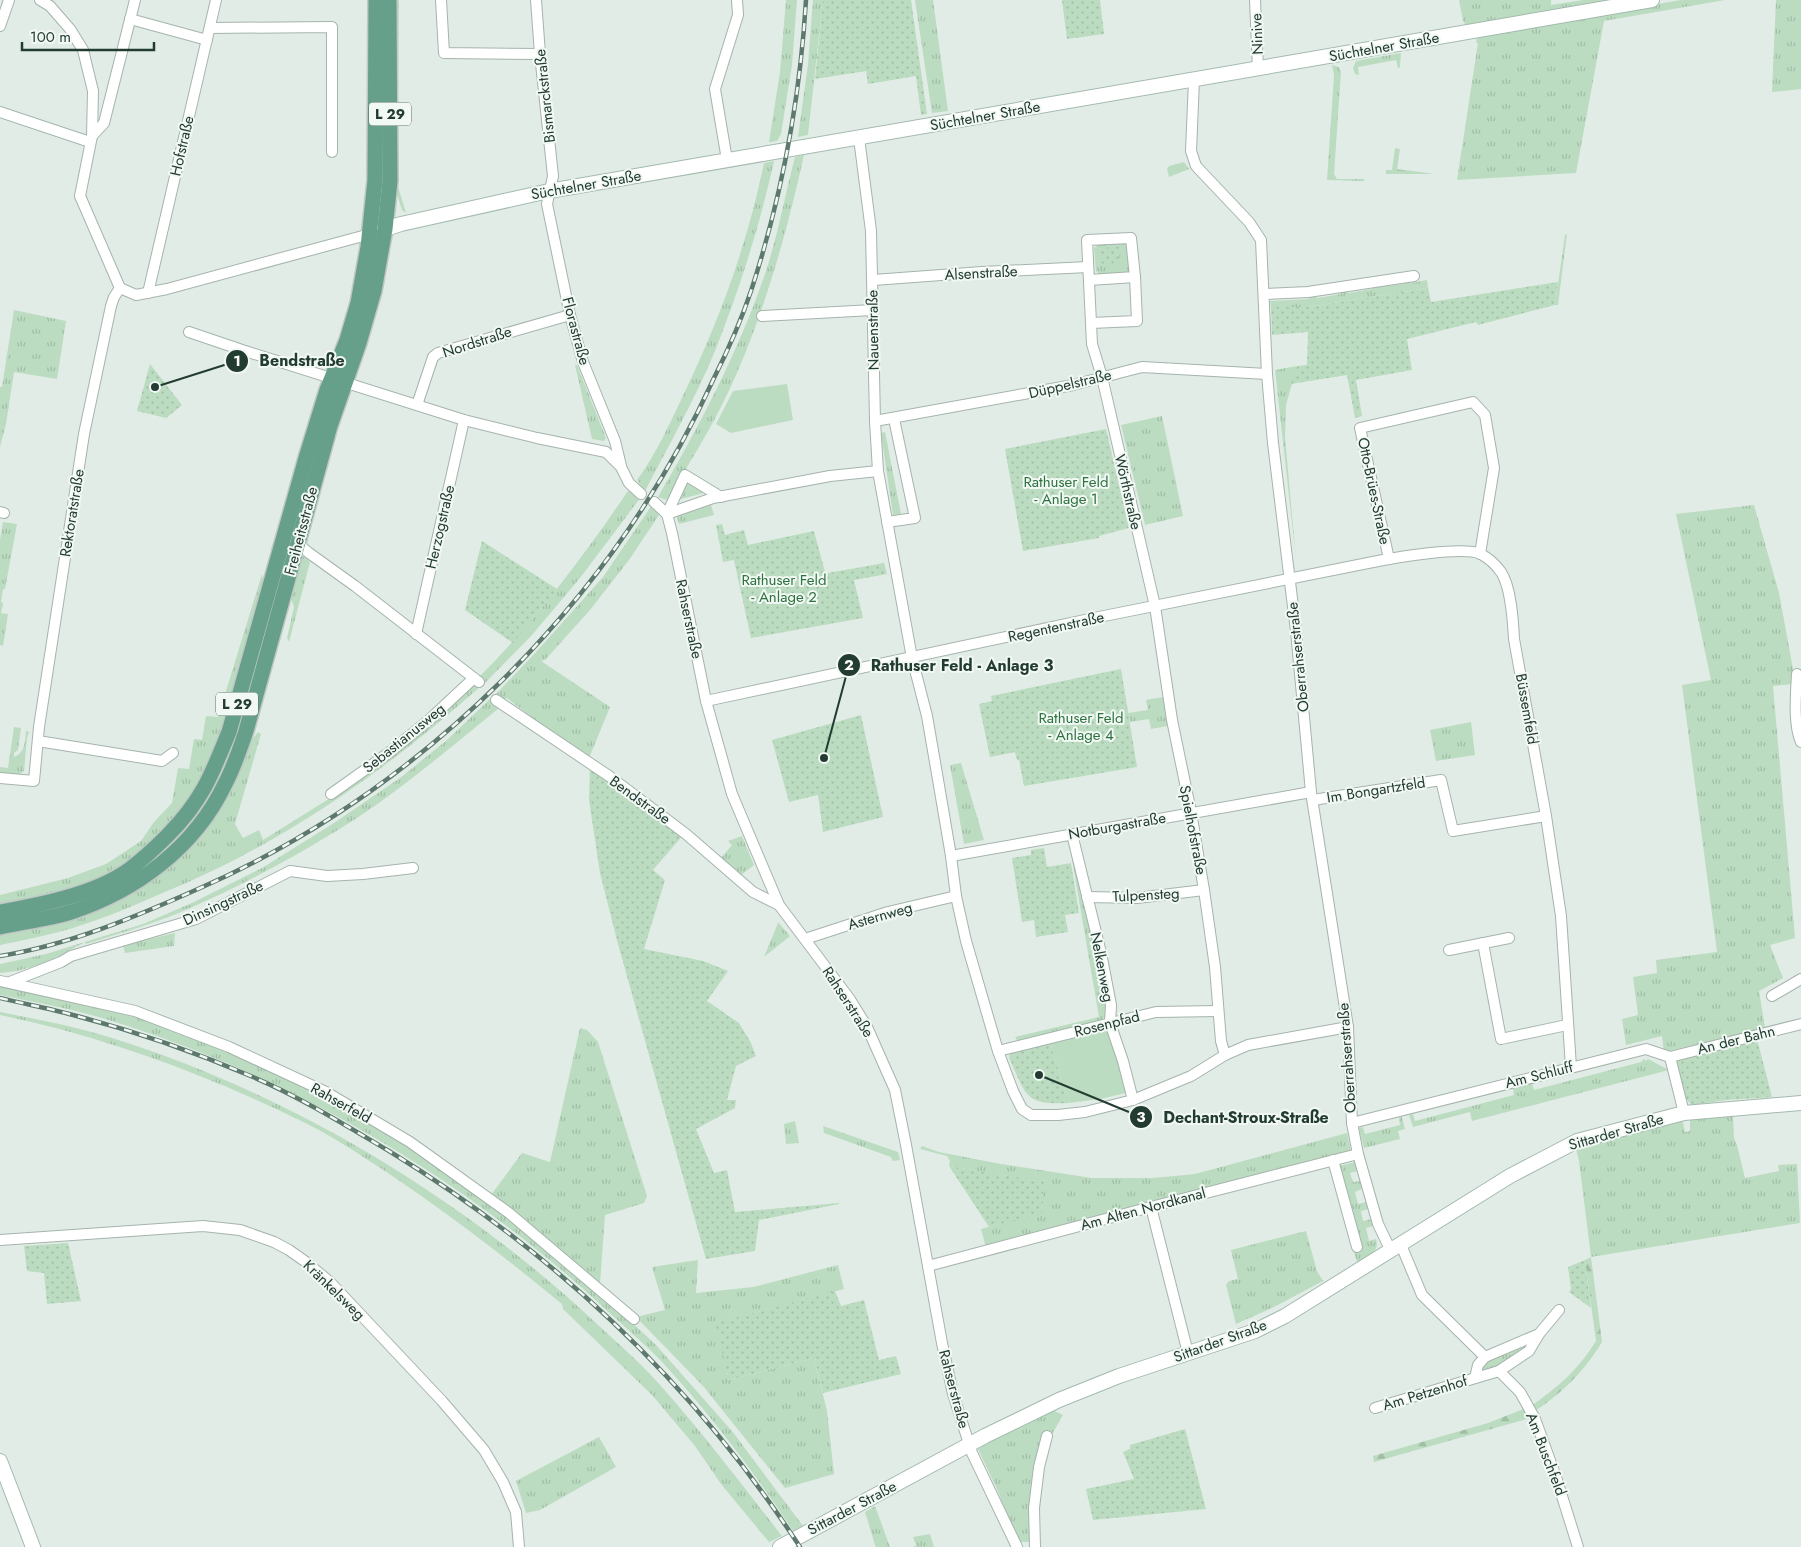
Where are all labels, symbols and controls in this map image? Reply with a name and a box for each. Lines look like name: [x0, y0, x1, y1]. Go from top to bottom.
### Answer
street label: Ninive: [1245, 13, 1269, 55]
scale bar: [22, 20, 155, 52]
text: 100 m: [30, 26, 71, 48]
street label: Süchtelner Straße: [1327, 26, 1441, 68]
street label: Bismarckstraße: [529, 48, 561, 144]
street label: Süchtelner Straße: [928, 95, 1042, 137]
road number: L 29: [369, 102, 411, 126]
street label: Hofstraße: [164, 113, 200, 178]
street label: Süchtelner Straße: [529, 164, 643, 206]
street label: Alsenstraße: [944, 260, 1018, 286]
street label: Nauenstraße: [861, 289, 885, 370]
street label: Florastraße: [556, 294, 596, 368]
street label: Nordstraße: [439, 320, 515, 364]
callout: Bendstraße: [224, 345, 354, 376]
text: Bendstraße: [259, 349, 345, 372]
text: 1: [233, 350, 241, 372]
street label: Düppelstraße: [1026, 364, 1114, 404]
street label: Otto-Brües-Straße: [1352, 435, 1396, 547]
street label: Wörthstraße: [1109, 452, 1147, 532]
street label: Rektoratstraße: [54, 467, 90, 559]
park label: Rathuser Feld - Anlage 1: [1023, 471, 1109, 510]
street label: Herzogstraße: [420, 483, 460, 571]
street label: Freiheitsstraße: [279, 484, 323, 578]
park label: Rathuser Feld - Anlage 2: [741, 569, 827, 608]
street label: Rahserstraße: [670, 577, 708, 661]
street label: Oberrahserstraße: [1281, 601, 1315, 713]
street label: Regentenstraße: [1006, 606, 1106, 648]
callout: Rathuser Feld - Anlage 3: [836, 650, 1064, 681]
text: 2: [844, 654, 854, 676]
text: Rathuser Feld - Anlage 3: [871, 654, 1053, 677]
street label: Büssemfeld: [1510, 672, 1544, 746]
road number: L 29: [216, 692, 258, 716]
street label: Sebastianusweg: [358, 698, 450, 778]
park label: Rathuser Feld - Anlage 4: [1038, 707, 1124, 746]
street label: Bendstraße: [605, 770, 675, 830]
street label: Im Bongartzfeld: [1325, 771, 1427, 809]
street label: Spielhofstraße: [1174, 784, 1212, 877]
street label: Notburgastraße: [1066, 807, 1168, 845]
street label: Dinsingstraße: [179, 875, 267, 931]
street label: Tulpensteg: [1112, 882, 1180, 908]
street label: Asternweg: [845, 896, 915, 936]
street label: Nelkenweg: [1084, 930, 1120, 1004]
street label: Rahserstraße: [817, 962, 879, 1042]
street label: Oberrahserstraße: [1332, 1002, 1362, 1114]
street label: Rosenpfad: [1072, 1005, 1142, 1043]
street label: An der Bahn: [1695, 1020, 1777, 1060]
street label: Am Schluff: [1503, 1056, 1576, 1094]
street label: Rahserfeld: [307, 1077, 375, 1129]
callout: Dechant-Stroux-Straße: [1128, 1102, 1339, 1133]
text: 3: [1136, 1106, 1146, 1128]
text: Dechant-Stroux-Straße: [1163, 1106, 1329, 1129]
street label: Sittarder Straße: [1566, 1108, 1666, 1156]
street label: Am Alten Nordkanal: [1078, 1182, 1208, 1236]
street label: Kränkelsweg: [298, 1255, 370, 1325]
street label: Sittarder Straße: [1170, 1314, 1270, 1368]
street label: Rahserstraße: [933, 1347, 975, 1431]
street label: Am Petzenhof: [1380, 1369, 1471, 1416]
street label: Am Buschfeld: [1520, 1409, 1572, 1499]
street label: Sittarder Straße: [804, 1475, 901, 1541]

